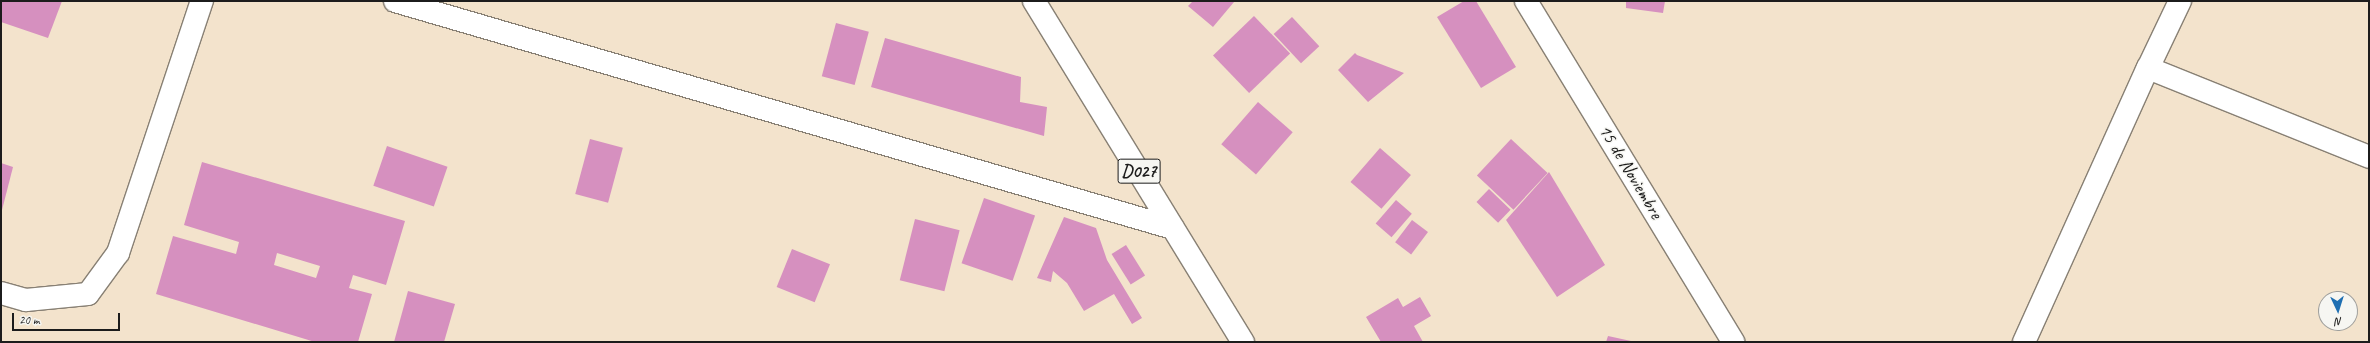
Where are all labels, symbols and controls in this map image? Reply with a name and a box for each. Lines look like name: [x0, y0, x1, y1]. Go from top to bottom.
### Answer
street label: 15 de Noviembre: [1593, 120, 1667, 224]
road number: D027: [1117, 155, 1161, 187]
north arrow: [2318, 291, 2358, 331]
scale bar: [14, 305, 122, 331]
text: 20 m: [19, 312, 39, 328]
text: N: [2335, 315, 2343, 329]

